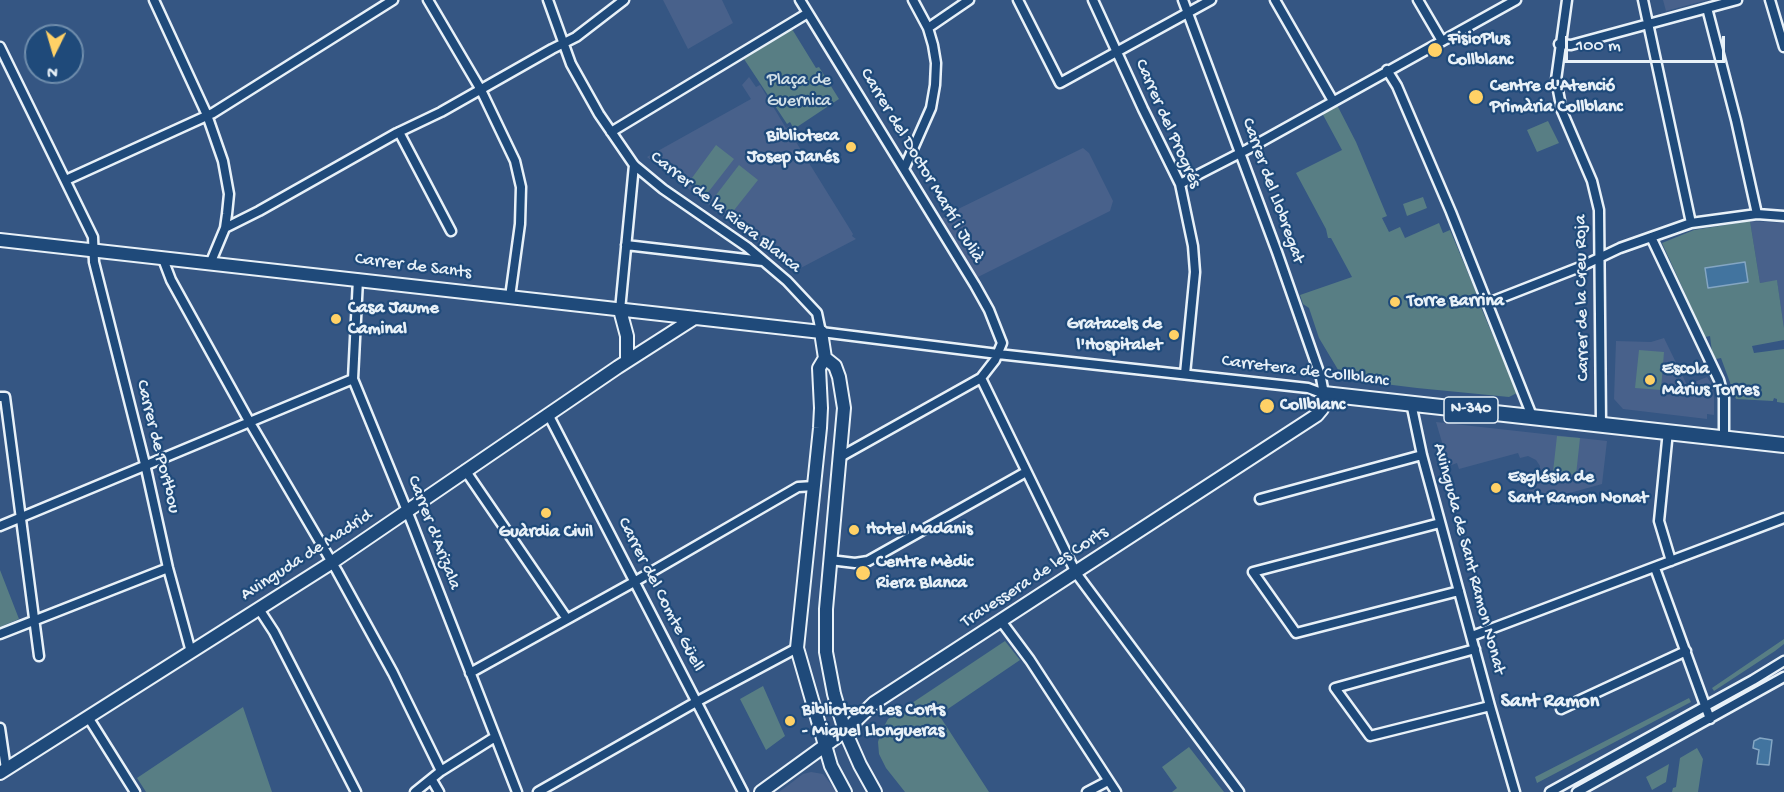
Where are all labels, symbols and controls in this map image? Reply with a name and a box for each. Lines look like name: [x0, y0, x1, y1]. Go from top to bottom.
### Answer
north arrow: [24, 24, 84, 84]
scale bar: [1568, 24, 1728, 62]
place label: FisioPlus Collblanc: [1448, 29, 1513, 72]
text: 100 m: [1576, 36, 1621, 57]
marker: FisioPlus Collblanc: [1426, 41, 1444, 59]
street label: Carrer del Progrés: [1129, 56, 1205, 192]
text: N: [47, 61, 59, 80]
street label: Carrer del Doctor Martí i Julià: [854, 65, 988, 267]
park label: Plaça de Guernica: [767, 70, 831, 112]
place label: Centre d'Atenció Primària Collblanc: [1490, 76, 1623, 118]
marker: Centre d'Atenció Primària Collblanc: [1467, 88, 1485, 106]
street label: Carrer del Llobregat: [1236, 115, 1308, 267]
place label: Biblioteca Josep Janés: [747, 126, 839, 168]
marker: Biblioteca Josep Janés: [844, 140, 858, 154]
street label: Carrer de la Riera Blanca: [645, 147, 805, 279]
street label: Carrer de la Creu Roja: [1571, 214, 1595, 382]
street label: Carrer de Sants: [353, 249, 473, 285]
place label: Torre Barrina: [1407, 291, 1504, 313]
marker: Torre Barrina: [1388, 295, 1402, 309]
place label: Casa Jaume Caminal: [348, 298, 439, 340]
marker: Casa Jaume Caminal: [329, 312, 343, 326]
place label: Gratacels de l'Hospitalet: [1067, 314, 1162, 356]
marker: Gratacels de l'Hospitalet: [1167, 328, 1181, 342]
street label: Carretera de Collblanc: [1220, 351, 1390, 393]
place label: Escola Màrius Torres: [1662, 359, 1759, 401]
marker: Escola Màrius Torres: [1643, 373, 1657, 387]
street label: Carrer de Portbou: [130, 378, 184, 516]
place label: Collblanc: [1280, 395, 1345, 417]
marker: Collblanc: [1258, 397, 1276, 415]
road number: N-340: [1444, 397, 1498, 423]
street label: Avinguda de Sant Ramon Nonat: [1427, 441, 1509, 677]
place label: Església de Sant Ramon Nonat: [1508, 467, 1648, 510]
street label: Carrer d'Arizala: [401, 473, 465, 593]
marker: Església de Sant Ramon Nonat: [1489, 481, 1503, 495]
street label: Avinguda de Madrid: [237, 505, 377, 607]
marker: Guàrdia Civil: [539, 506, 553, 520]
street label: Carrer del Comte Güell: [612, 514, 708, 676]
place label: Hotel Madanis: [866, 519, 973, 541]
place label: Guàrdia Civil: [499, 522, 593, 544]
street label: Travessera de les Corts: [957, 522, 1113, 634]
marker: Hotel Madanis: [847, 523, 861, 537]
place label: Centre Mèdic Riera Blanca: [876, 552, 973, 594]
marker: Centre Mèdic Riera Blanca: [854, 564, 872, 582]
district label: Sant Ramon: [1501, 691, 1599, 715]
place label: Biblioteca Les Corts - Miquel Llongueras: [802, 700, 945, 742]
marker: Biblioteca Les Corts - Miquel Llongueras: [783, 714, 797, 728]

